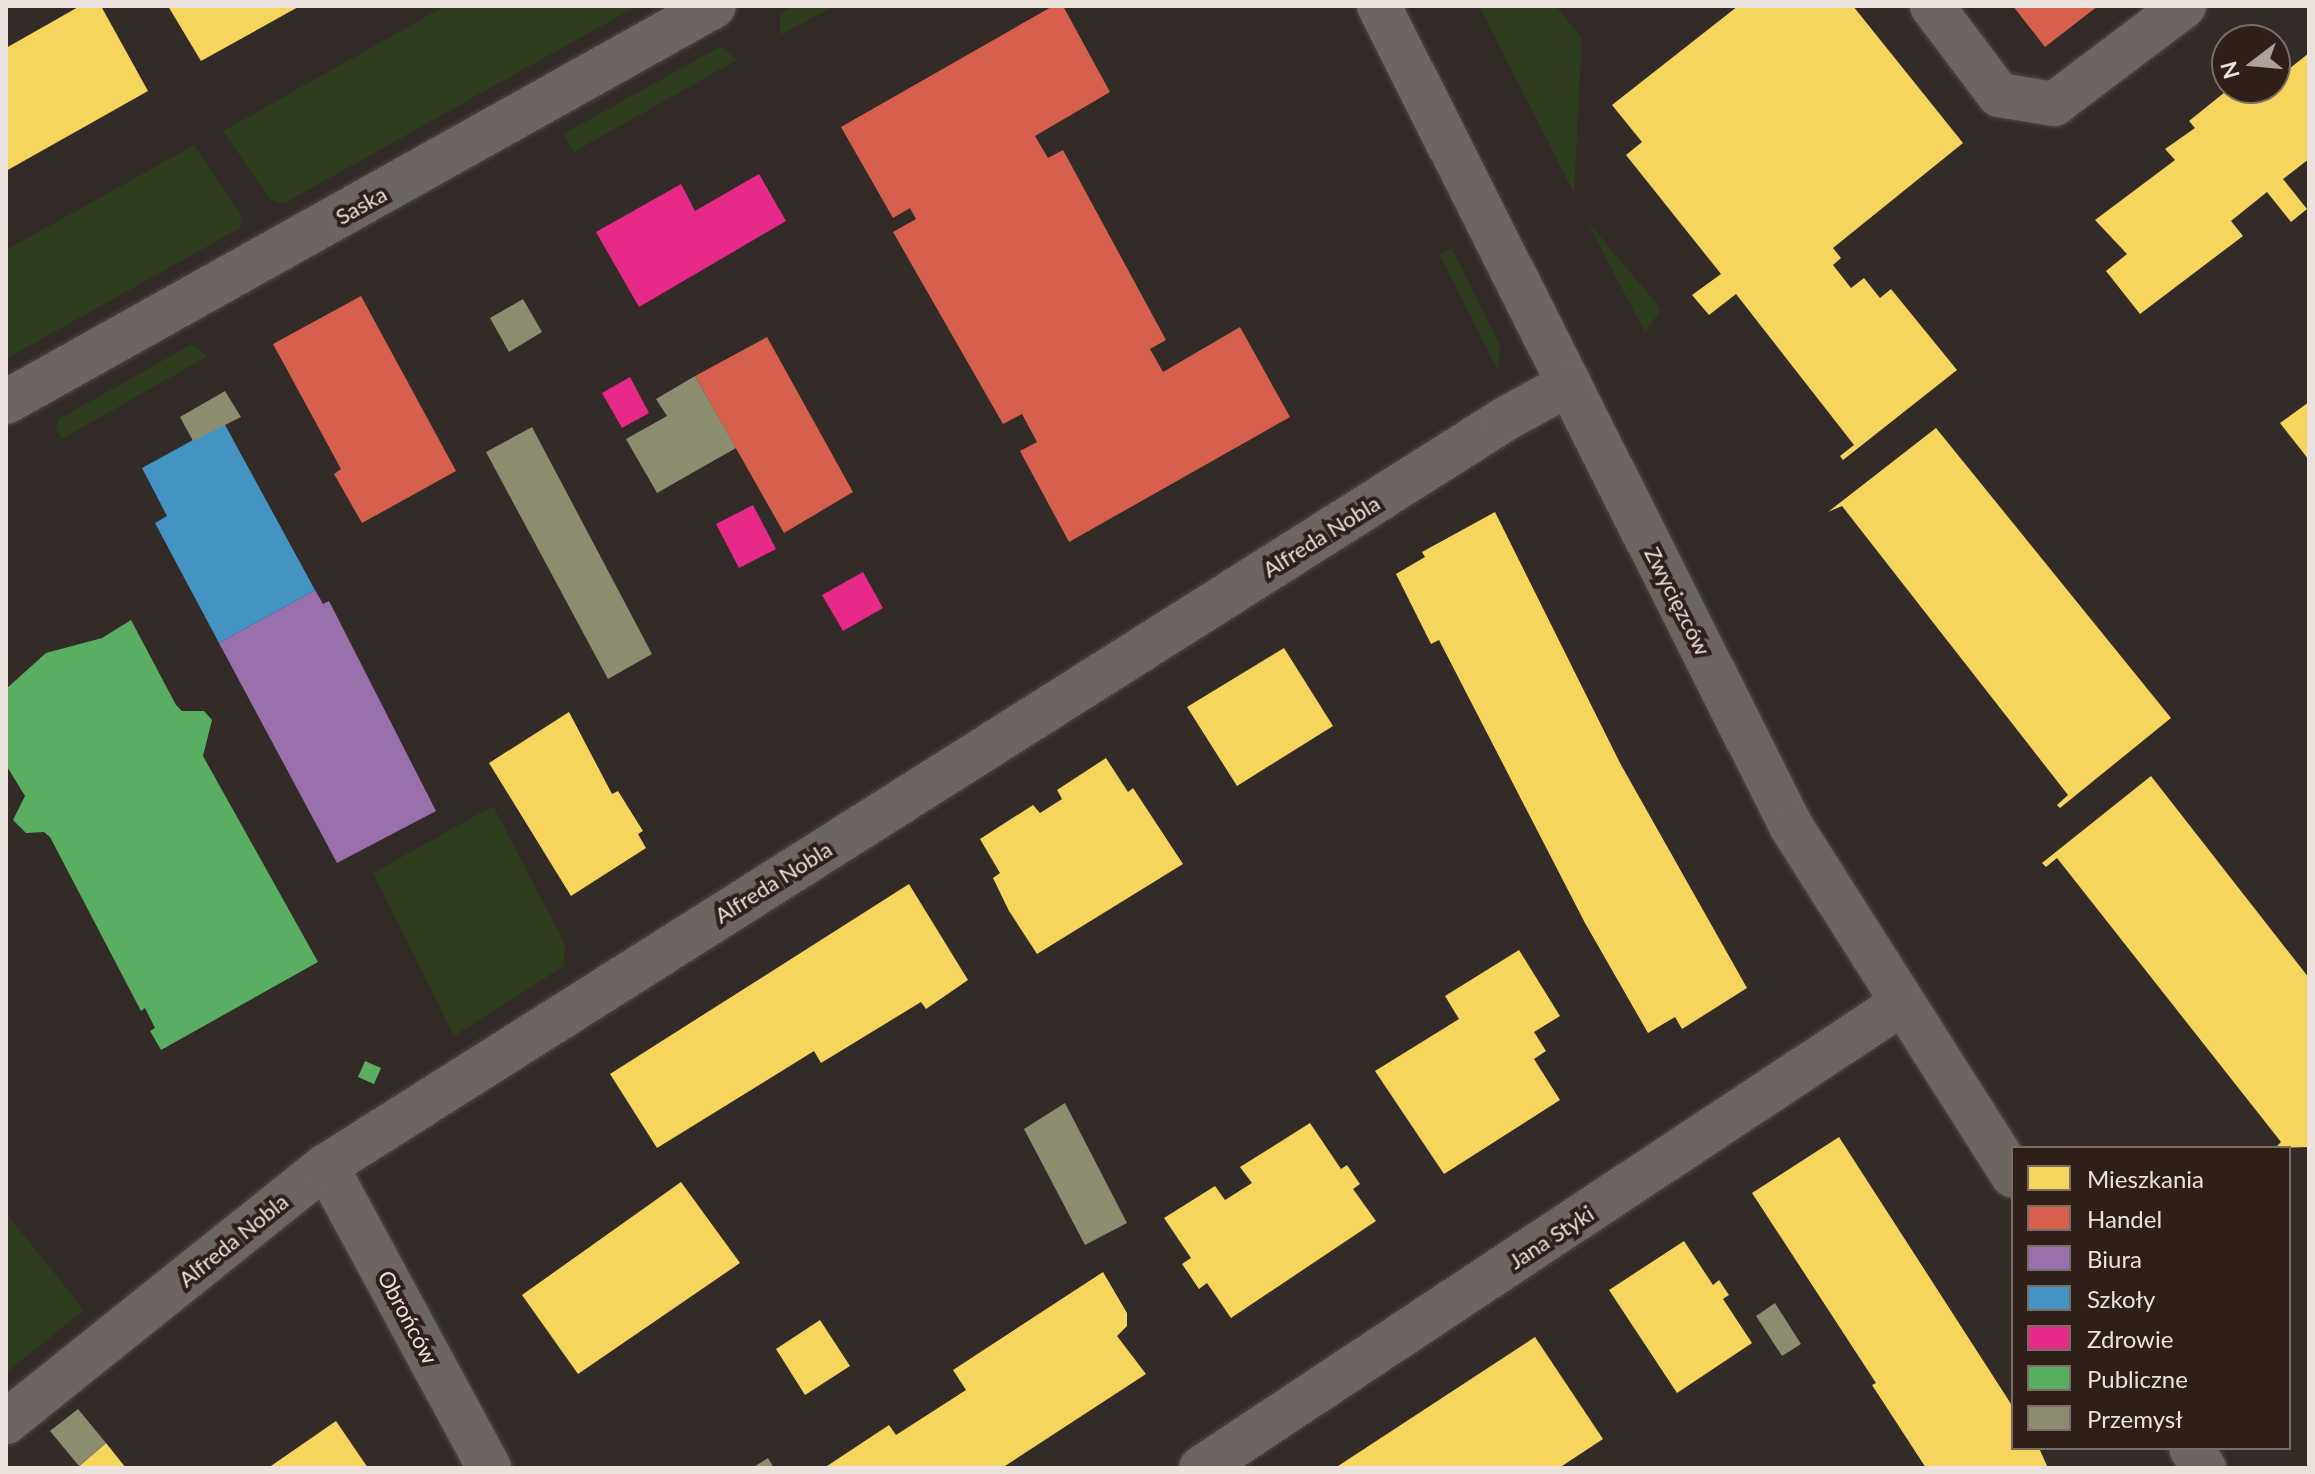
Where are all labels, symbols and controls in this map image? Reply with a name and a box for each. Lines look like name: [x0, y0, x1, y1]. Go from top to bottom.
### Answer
north arrow: [2211, 24, 2291, 104]
text: N: [2214, 58, 2245, 82]
street label: Saska: [331, 180, 391, 230]
street label: Alfreda Nobla: [1258, 490, 1384, 582]
street label: Zwycięzców: [1639, 542, 1717, 660]
street label: Alfreda Nobla: [710, 836, 836, 928]
legend: [2011, 1146, 2291, 1450]
text: Mieszkania: [2087, 1164, 2204, 1193]
street label: Alfreda Nobla: [173, 1188, 293, 1292]
street label: Jana Styki: [1504, 1200, 1598, 1274]
text: Handel: [2087, 1204, 2162, 1233]
text: Biura: [2087, 1244, 2142, 1273]
street label: Obrońców: [372, 1266, 444, 1368]
text: Szkoły: [2087, 1284, 2155, 1313]
text: Zdrowie: [2087, 1324, 2173, 1353]
text: Publiczne: [2087, 1364, 2188, 1393]
text: Przemysł: [2087, 1404, 2183, 1433]

